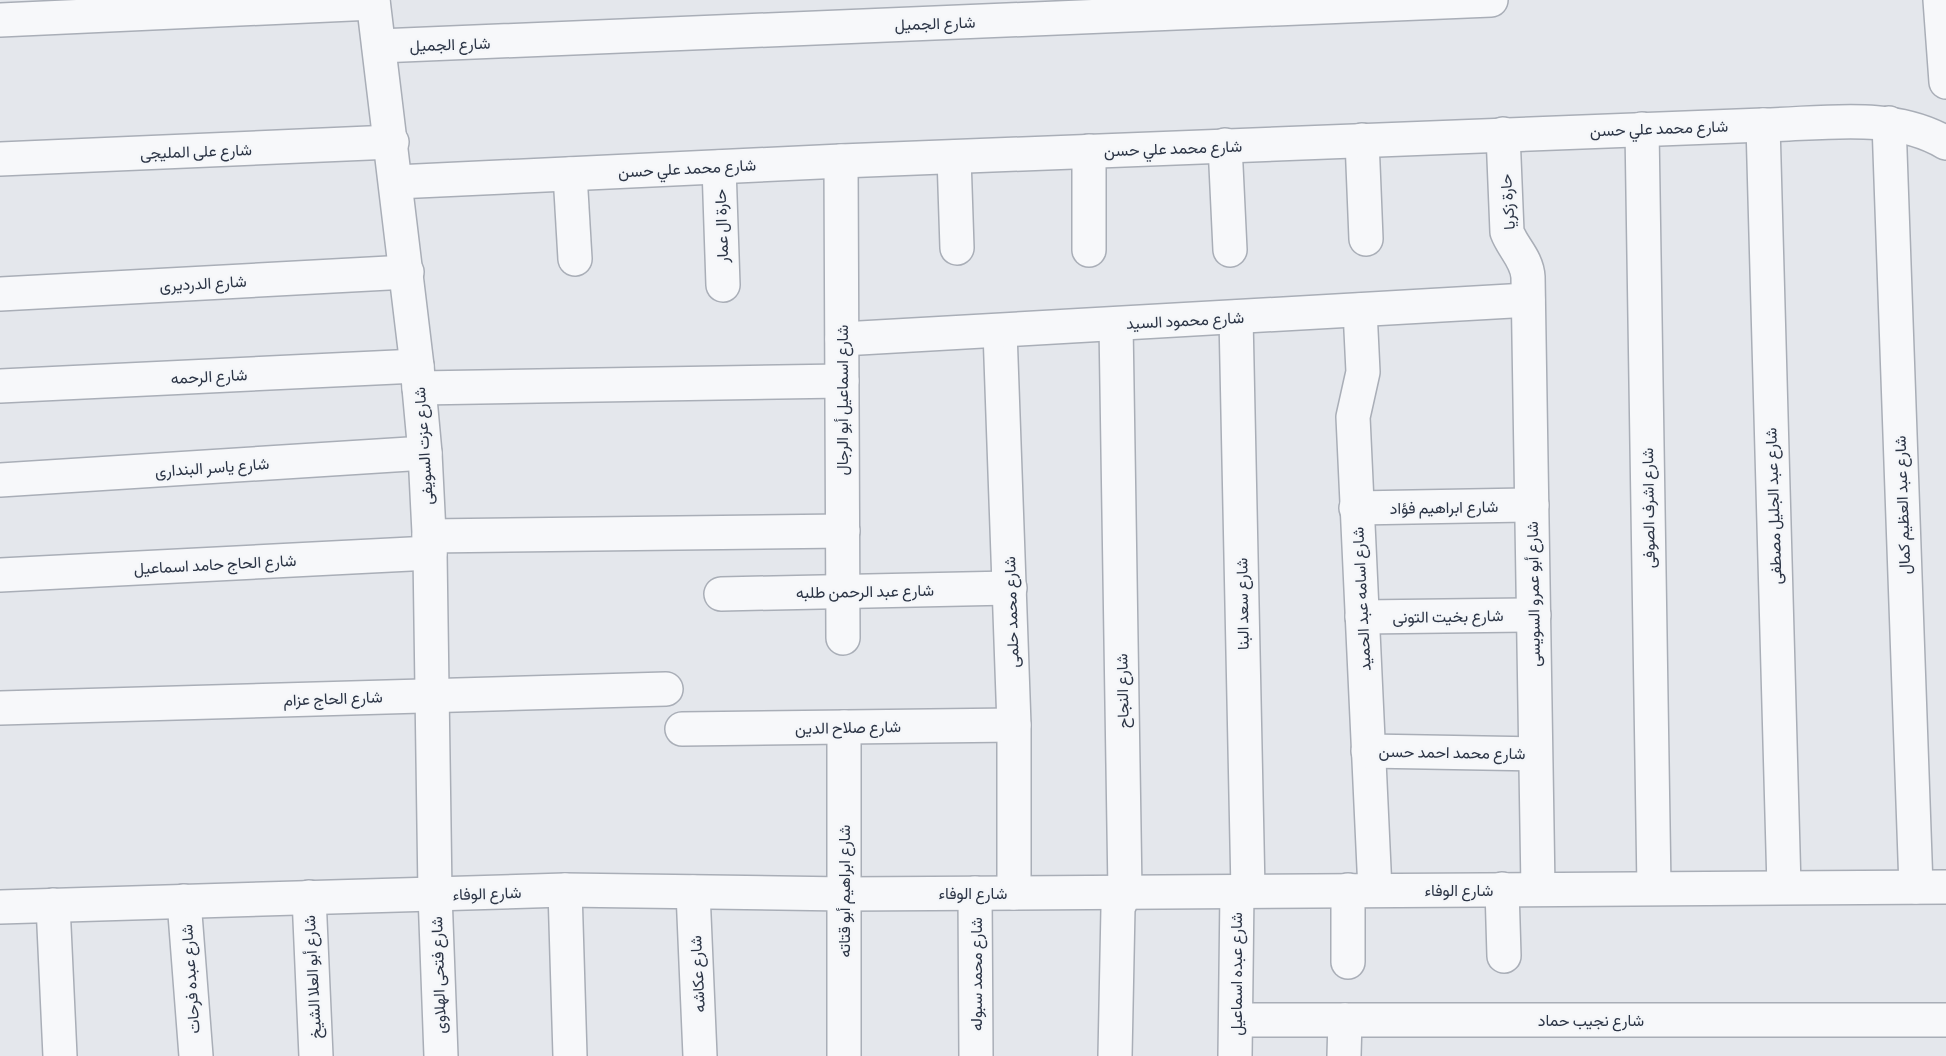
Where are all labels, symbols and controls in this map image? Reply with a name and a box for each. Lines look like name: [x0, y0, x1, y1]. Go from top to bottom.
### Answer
street label: شارع الجميل: [894, 11, 976, 36]
street label: شارع الجميل: [409, 32, 491, 57]
street label: شارع محمد علي حسن: [1589, 115, 1729, 144]
street label: شارع محمد علي حسن: [1103, 135, 1243, 164]
street label: شارع على المليجى: [140, 138, 252, 165]
street label: شارع محمد علي حسن: [617, 153, 757, 186]
street label: حارة زكريا: [1494, 173, 1520, 231]
street label: حارة ال عمار: [709, 188, 733, 264]
street label: شارع الدرديرى: [159, 270, 247, 297]
street label: شارع محمود السيد: [1125, 306, 1245, 335]
street label: شارع اسماعيل أبو الرجال: [831, 325, 854, 475]
street label: شارع الرحمه: [170, 363, 248, 390]
street label: شارع عزت السويفى: [408, 386, 439, 506]
street label: شارع عبد الجليل مصطفى: [1759, 427, 1788, 585]
street label: شارع عبد العظيم كمال: [1889, 435, 1916, 575]
street label: شارع اشرف الصوفى: [1636, 447, 1661, 569]
street label: شارع ياسر البندارى: [154, 452, 270, 483]
street label: شارع ابراهيم فؤاد: [1389, 495, 1499, 520]
street label: شارع أبو عمرو السويسى: [1521, 521, 1546, 667]
street label: شارع اسامه عبد الحميد: [1346, 526, 1377, 672]
street label: شارع الحاج حامد اسماعيل: [133, 549, 297, 580]
street label: شارع محمد حلمى: [998, 556, 1025, 668]
street label: شارع سعد البنا: [1230, 558, 1255, 650]
street label: شارع عبد الرحمن طلبه: [796, 579, 934, 604]
street label: شارع بخيت التونى: [1392, 604, 1504, 629]
street label: شارع النجاح: [1110, 653, 1135, 729]
street label: شارع الحاج عزام: [283, 685, 383, 712]
street label: شارع صلاح الدين: [795, 715, 901, 740]
street label: شارع محمد احمد حسن: [1378, 740, 1526, 765]
street label: شارع ابراهيم أبو قتاته: [833, 825, 856, 957]
street label: شارع الوفاء: [1425, 879, 1493, 902]
street label: شارع الوفاء: [452, 881, 522, 906]
street label: شارع الوفاء: [939, 882, 1007, 905]
street label: شارع عبده اسماعيل: [1225, 912, 1248, 1036]
street label: شارع أبو العلا الشيخ: [298, 914, 327, 1039]
street label: شارع فتحى الهلاوى: [425, 916, 452, 1034]
street label: شارع محمد سبوله: [965, 917, 988, 1031]
street label: شارع عبده فرحات: [175, 924, 206, 1034]
street label: شارع عكاشه: [684, 935, 711, 1013]
street label: شارع نجيب حماد: [1538, 1009, 1644, 1032]

